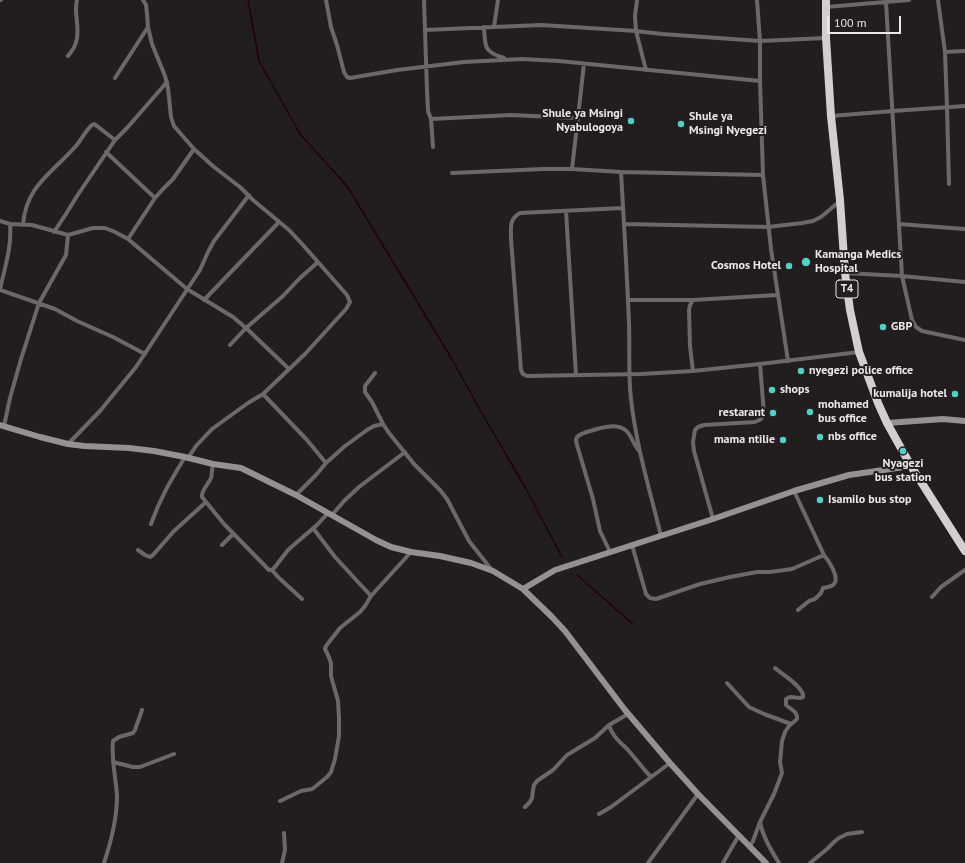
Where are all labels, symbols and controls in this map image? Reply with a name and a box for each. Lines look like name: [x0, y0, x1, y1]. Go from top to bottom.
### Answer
scale bar: [829, 8, 903, 34]
text: 100 m: [834, 15, 867, 30]
place label: Shule ya Msingi Nyabulogoya: [542, 107, 623, 135]
place label: Shule ya Msingi Nyegezi: [689, 110, 767, 138]
marker: Shule ya Msingi Nyabulogoya: [626, 116, 636, 126]
marker: Shule ya Msingi Nyegezi: [676, 119, 686, 129]
place label: Kamanga Medics Hospital: [815, 248, 901, 276]
marker: Kamanga Medics Hospital: [800, 256, 812, 268]
place label: Cosmos Hotel: [711, 259, 781, 273]
marker: Cosmos Hotel: [784, 261, 794, 271]
road number: T4: [836, 280, 858, 298]
place label: GBP: [891, 320, 912, 334]
marker: GBP: [878, 322, 888, 332]
place label: nyegezi police office: [809, 364, 913, 378]
marker: nyegezi police office: [796, 366, 806, 376]
place label: shops: [780, 383, 810, 397]
marker: shops: [767, 385, 777, 395]
place label: kumalija hotel: [873, 387, 947, 401]
marker: kumalija hotel: [950, 389, 960, 399]
place label: mohamed bus office: [818, 398, 869, 426]
place label: restarant: [719, 406, 765, 420]
marker: mohamed bus office: [805, 407, 815, 417]
marker: restarant: [768, 408, 778, 418]
place label: nbs office: [828, 430, 877, 444]
marker: nbs office: [815, 432, 825, 442]
place label: mama ntilie: [714, 433, 775, 447]
marker: mama ntilie: [778, 435, 788, 445]
marker: Nyagezi bus station: [898, 446, 908, 456]
place label: Nyagezi bus station: [875, 457, 931, 485]
place label: Isamilo bus stop: [828, 493, 911, 507]
marker: Isamilo bus stop: [815, 495, 825, 505]

